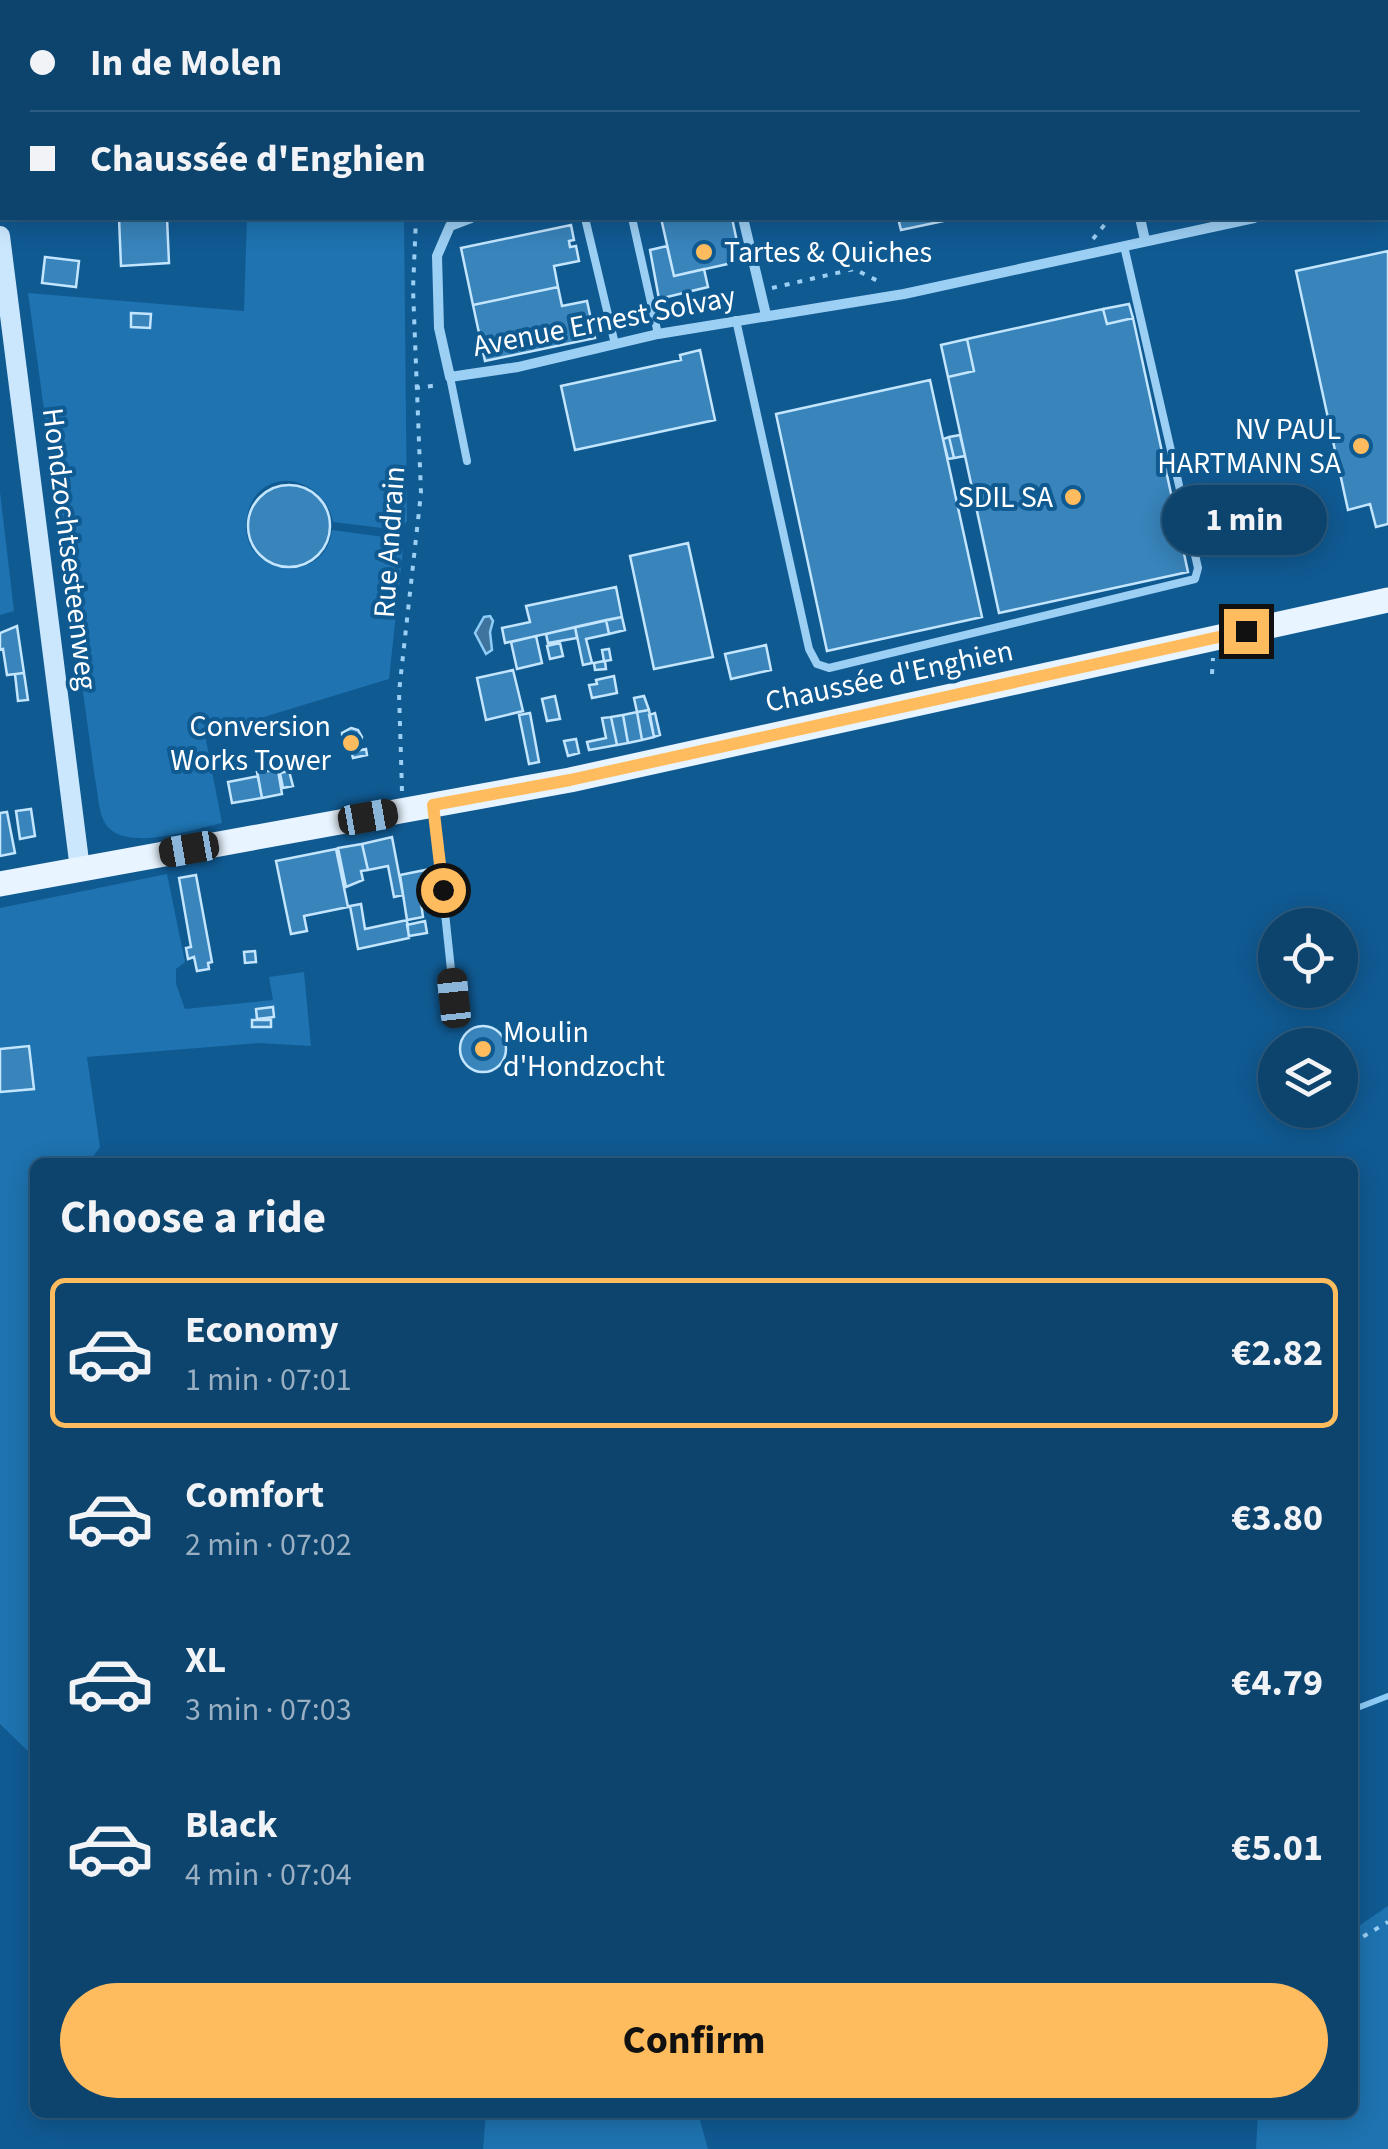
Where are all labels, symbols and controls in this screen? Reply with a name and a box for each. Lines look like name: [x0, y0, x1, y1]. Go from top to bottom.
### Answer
text: In de Molen: [90, 36, 282, 90]
text: Chaussée d'Enghien: [90, 132, 426, 186]
place label: Tartes & Quiches: [724, 231, 932, 274]
marker: Tartes & Quiches: [693, 241, 715, 263]
street label: Avenue Ernest Solvay: [469, 275, 739, 368]
street label: Hondzochtsesteenweg: [31, 406, 108, 693]
place label: NV PAUL HARTMANN SA: [1157, 408, 1342, 485]
marker: NV PAUL HARTMANN SA: [1350, 435, 1372, 457]
street label: Rue Andrain: [363, 465, 416, 619]
place label: SDIL SA: [958, 476, 1054, 519]
marker: SDIL SA: [1062, 486, 1084, 508]
callout: 1 min: [1164, 486, 1328, 556]
text: 1 min: [1206, 497, 1283, 543]
route end: [1224, 609, 1269, 654]
street label: Chaussée d'Enghien: [761, 629, 1017, 724]
place label: Conversion Works Tower: [170, 705, 332, 782]
marker: Conversion Works Tower: [340, 732, 362, 754]
car: [336, 797, 400, 837]
car: [157, 829, 221, 869]
route start: [421, 868, 466, 913]
map controls: [1258, 908, 1358, 1128]
button: locate: [1258, 908, 1358, 1008]
car: [436, 967, 472, 1029]
place label: Moulin d'Hondzocht: [503, 1011, 665, 1088]
button: layers: [1258, 1028, 1358, 1128]
marker: Moulin d'Hondzocht: [472, 1038, 494, 1060]
text: Choose a ride: [60, 1186, 326, 1250]
text: Economy: [185, 1303, 338, 1357]
icon: car: [65, 1308, 155, 1398]
text: €2.82: [1231, 1326, 1323, 1380]
text: 1 min · 07:01: [185, 1357, 352, 1403]
text: Comfort: [185, 1468, 324, 1522]
icon: car: [65, 1473, 155, 1563]
text: €3.80: [1231, 1491, 1323, 1545]
text: 2 min · 07:02: [185, 1522, 352, 1568]
text: XL: [185, 1633, 226, 1687]
icon: car: [65, 1638, 155, 1728]
text: €4.79: [1231, 1656, 1323, 1710]
text: 3 min · 07:03: [185, 1687, 352, 1733]
text: Black: [185, 1798, 278, 1852]
icon: car: [65, 1803, 155, 1893]
text: €5.01: [1231, 1821, 1323, 1875]
text: 4 min · 07:04: [185, 1852, 352, 1898]
button: Confirm: [60, 1983, 1328, 2098]

